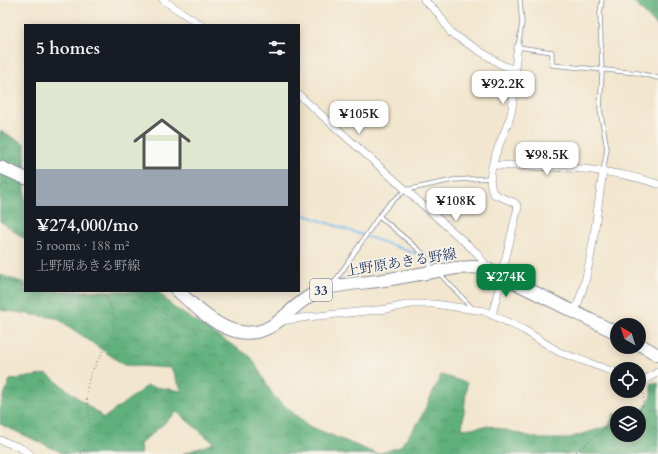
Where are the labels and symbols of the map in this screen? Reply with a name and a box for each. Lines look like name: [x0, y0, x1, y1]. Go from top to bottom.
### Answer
pin: ¥92.2K: [470, 71, 536, 105]
pin: ¥105K: [331, 101, 387, 135]
pin: ¥98.5K: [514, 142, 580, 176]
pin: ¥108K: [428, 188, 484, 222]
street label: 上野原あきる野線: [344, 244, 458, 281]
pin: ¥274K: [478, 264, 534, 298]
road number: 33: [310, 279, 332, 301]
north arrow: [610, 318, 646, 354]

